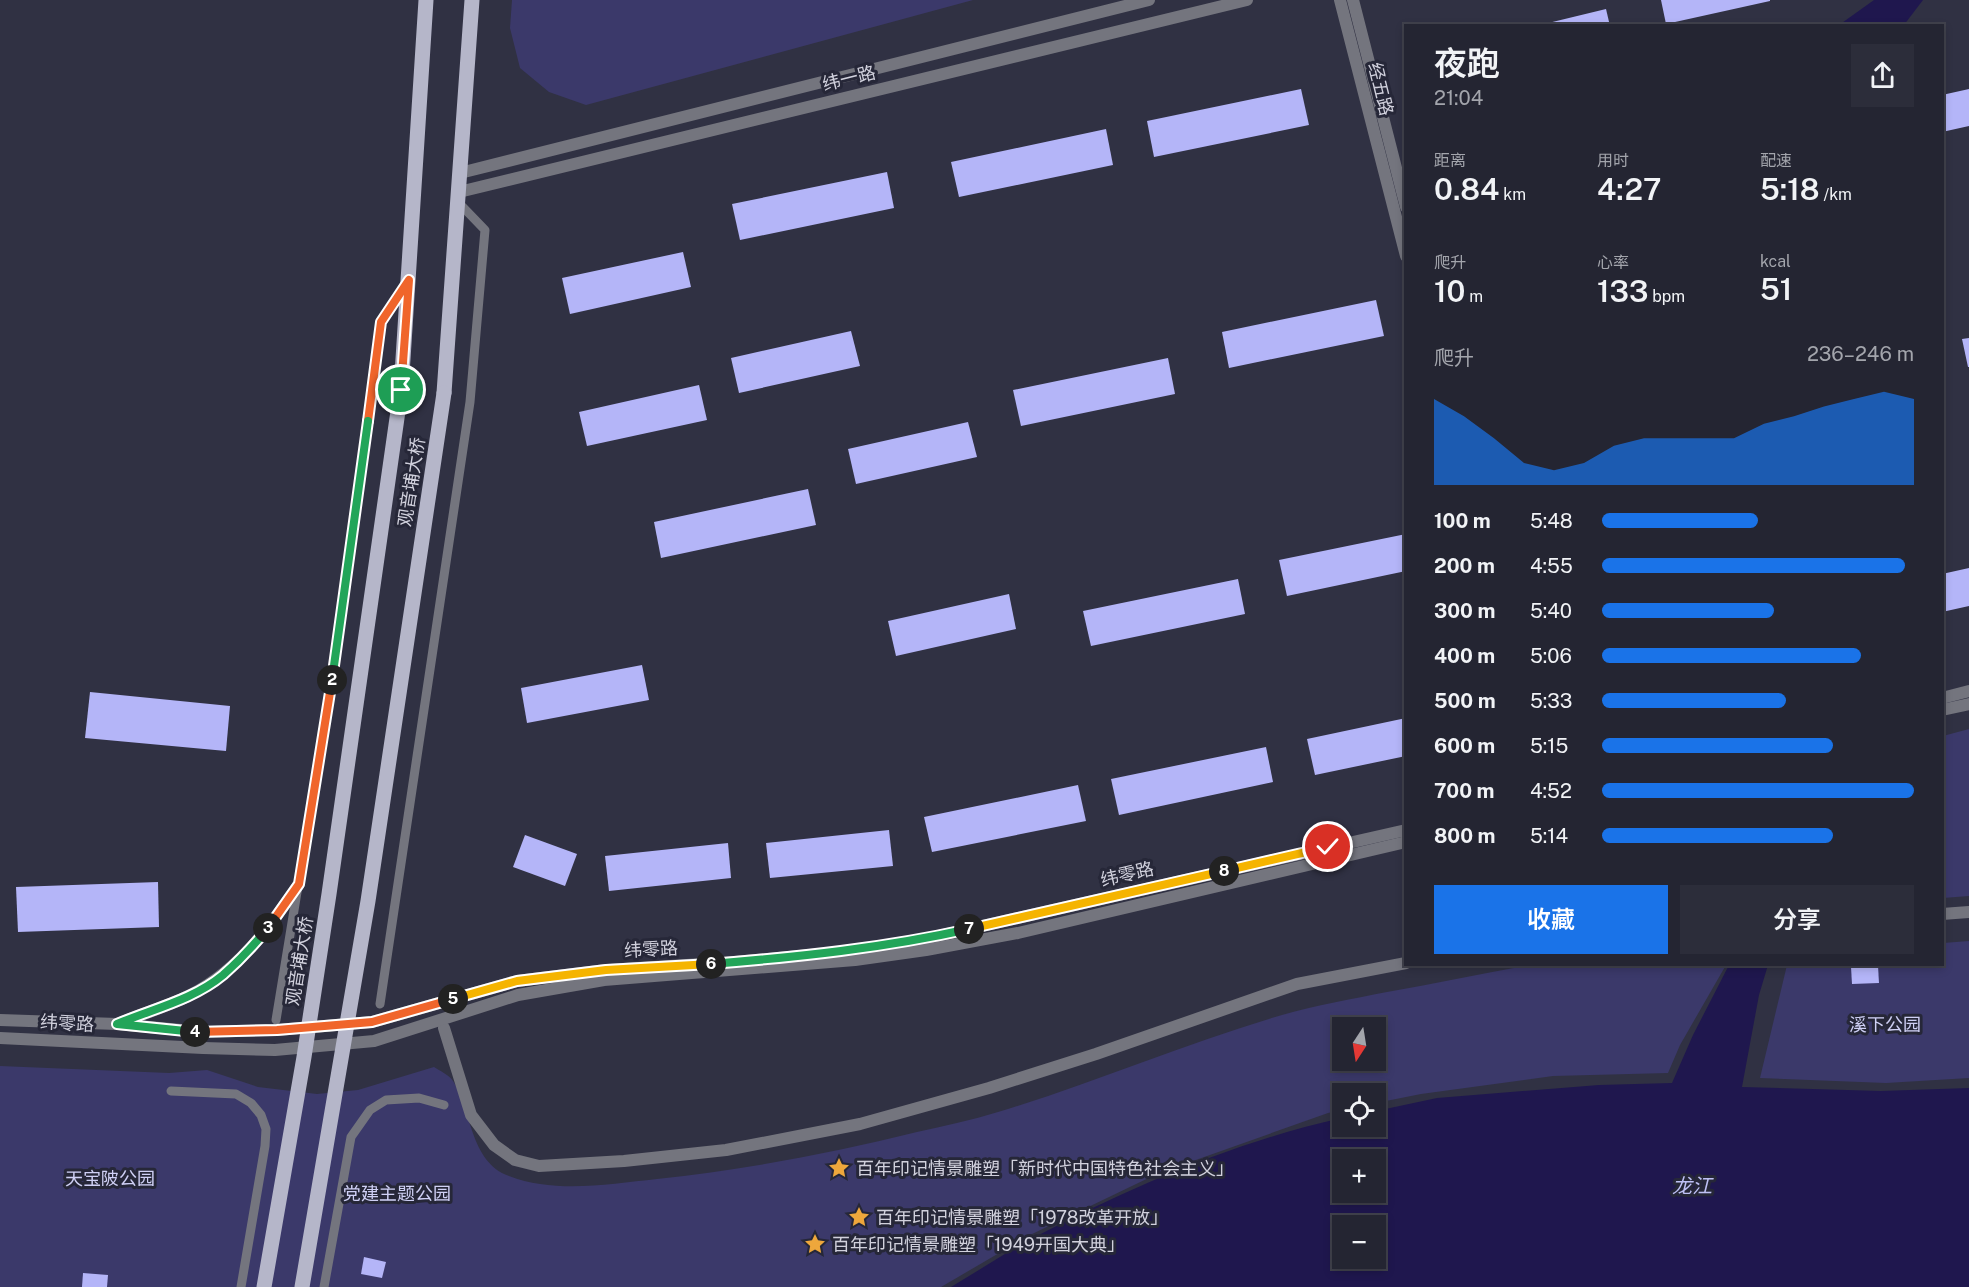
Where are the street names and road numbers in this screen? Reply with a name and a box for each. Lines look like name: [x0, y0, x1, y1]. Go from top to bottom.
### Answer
street label: 经五路: [1364, 60, 1398, 118]
street label: 纬一路: [820, 61, 878, 95]
street label: 观音埔大桥: [394, 436, 428, 528]
street label: 纬零路: [1098, 858, 1156, 890]
street label: 观音埔大桥: [282, 915, 316, 1007]
street label: 纬零路: [623, 937, 679, 961]
street label: 纬零路: [39, 1011, 95, 1035]

